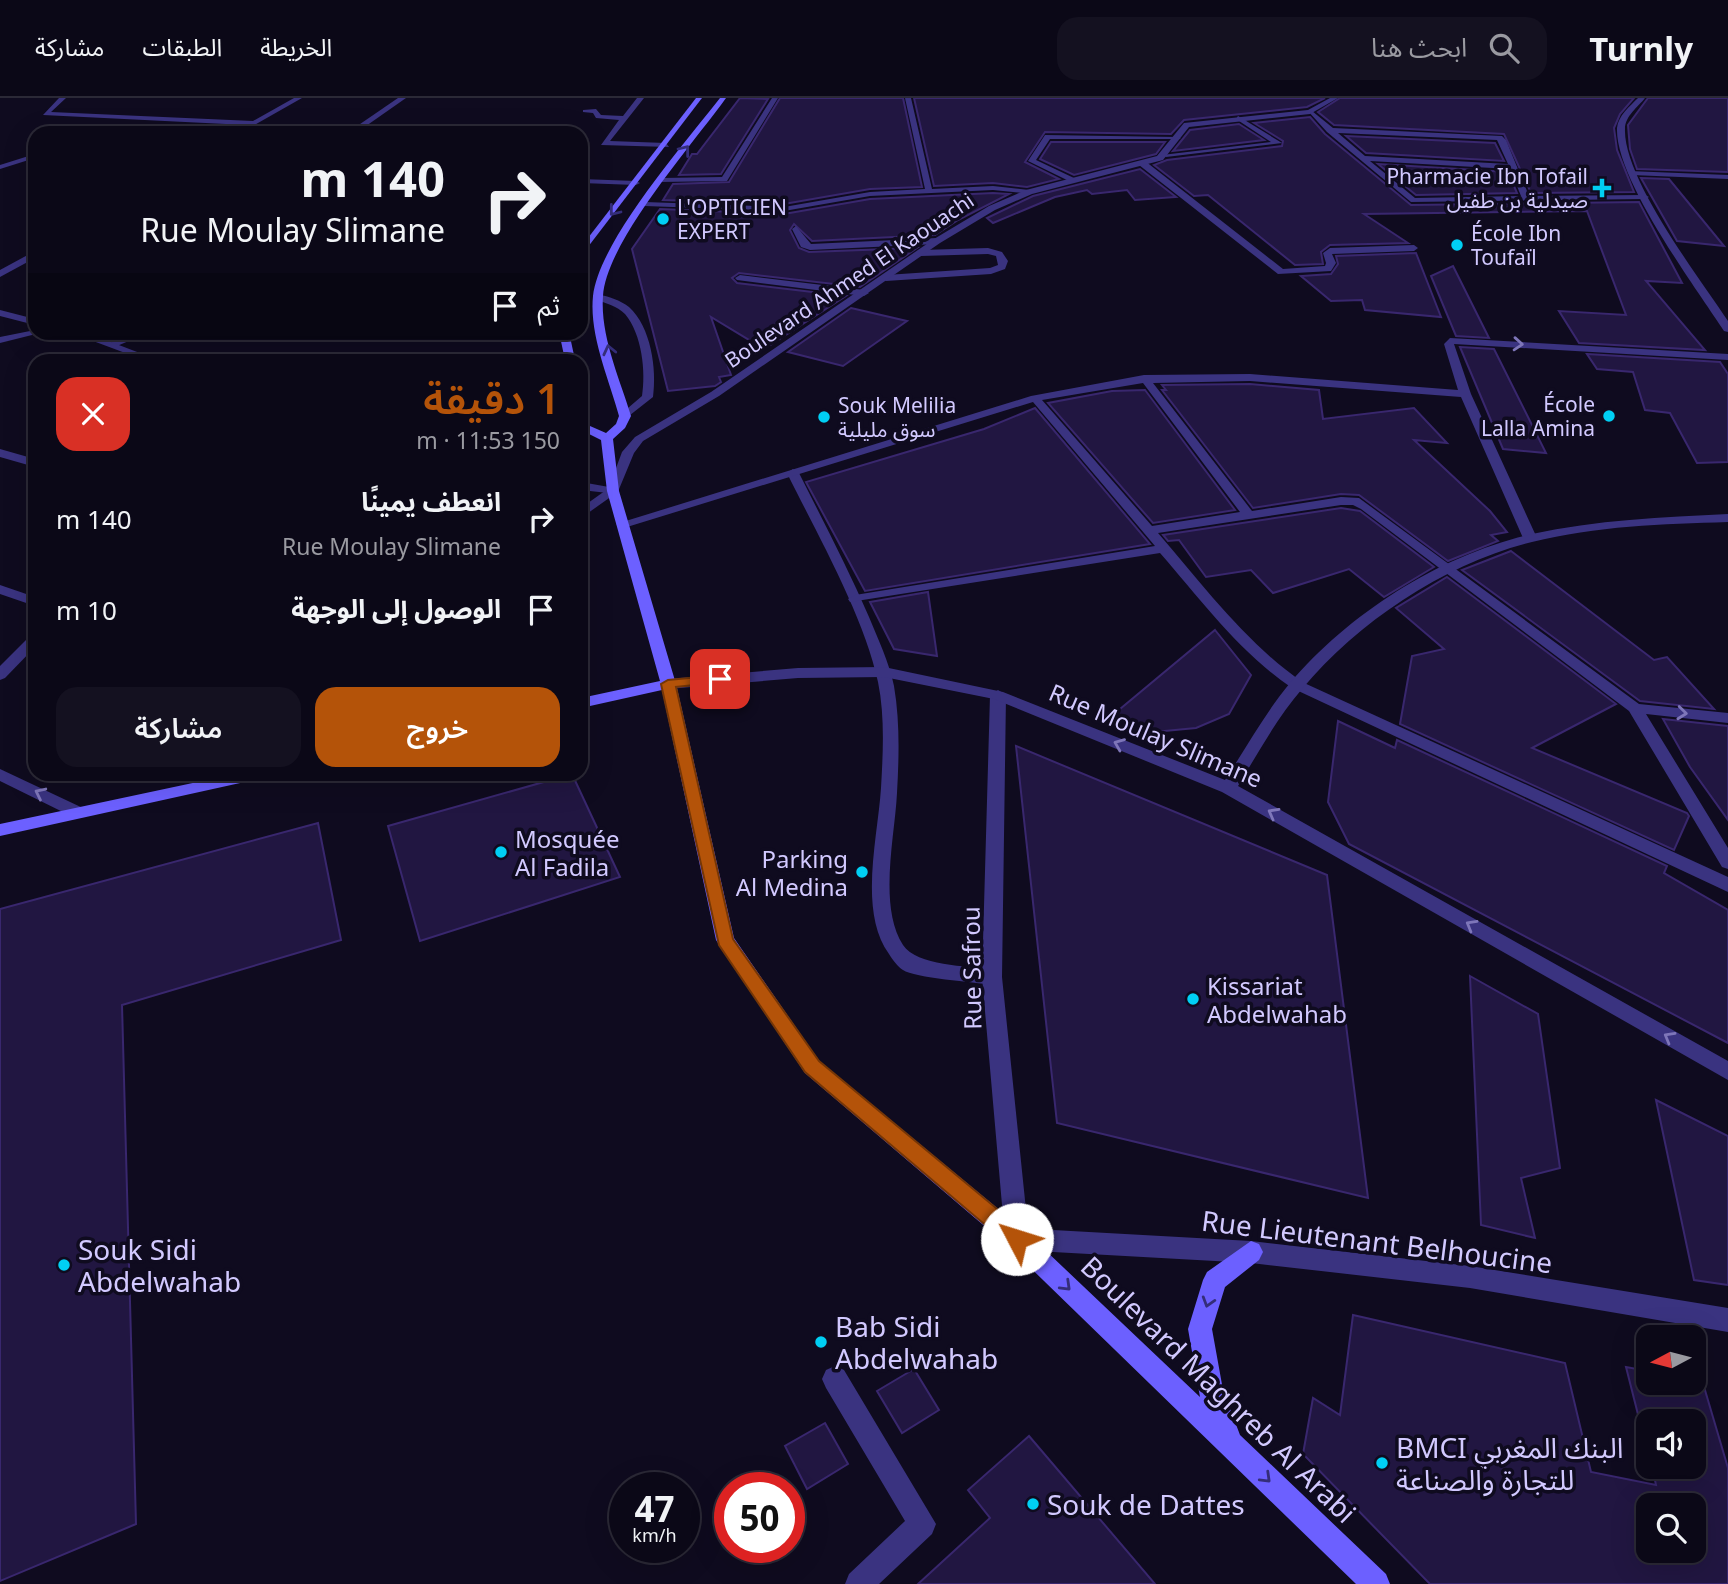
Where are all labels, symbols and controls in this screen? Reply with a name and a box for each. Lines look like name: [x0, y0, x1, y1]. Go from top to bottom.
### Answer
search box: [1057, 17, 1547, 80]
text: Turnly: [1589, 26, 1693, 71]
text: ابحث هنا: [1371, 29, 1467, 65]
icon: search: [1485, 29, 1523, 67]
text: مشاركة: [35, 30, 104, 63]
text: الطبقات: [142, 30, 222, 63]
text: الخريطة: [260, 30, 332, 63]
text: 140 m: [300, 145, 445, 211]
one-way arrow: [676, 145, 689, 157]
icon: right: [469, 154, 560, 245]
place label: Pharmacie Ibn Tofail صيدلية بن طفيل: [1386, 162, 1588, 214]
marker: Pharmacie Ibn Tofail صيدلية بن طفيل: [1594, 180, 1610, 196]
street label: Boulevard Ahmed El Kaouachi: [719, 186, 979, 374]
place label: L'OPTICIEN EXPERT: [677, 193, 787, 245]
one-way arrow: [609, 204, 622, 216]
text: Rue Moulay Slimane: [140, 208, 445, 251]
marker: L'OPTICIEN EXPERT: [655, 211, 671, 227]
place label: École Ibn Toufaïl: [1471, 219, 1561, 271]
marker: École Ibn Toufaïl: [1449, 237, 1465, 253]
icon: arrive: [486, 287, 524, 325]
text: ثم: [538, 287, 560, 323]
one-way arrow: [1513, 336, 1524, 351]
one-way arrow: [602, 344, 617, 356]
text: 1 دقيقة: [423, 369, 560, 426]
button: close: [56, 377, 130, 451]
place label: École Lalla Amina: [1481, 390, 1595, 442]
place label: Souk Melilia سوق مليلية: [838, 391, 956, 443]
marker: École Lalla Amina: [1601, 408, 1617, 424]
marker: Souk Melilia سوق مليلية: [816, 409, 832, 425]
text: 150 m · 11:53: [416, 424, 560, 456]
text: انعطف يمينًا: [361, 483, 501, 519]
icon: right: [522, 500, 560, 538]
text: 140 m: [56, 501, 132, 537]
text: Rue Moulay Slimane: [282, 530, 501, 562]
text: الوصول إلى الوجهة: [291, 590, 501, 626]
icon: arrive: [522, 591, 560, 629]
text: 10 m: [56, 592, 117, 628]
pin: [690, 649, 750, 709]
icon: arrive: [701, 660, 739, 698]
street label: Rue Moulay Slimane: [1044, 675, 1268, 795]
button: مشاركة: [56, 687, 301, 767]
button: خروج: [315, 687, 560, 767]
one-way arrow: [1676, 705, 1687, 720]
one-way arrow: [1114, 738, 1126, 752]
one-way arrow: [35, 788, 47, 802]
one-way arrow: [1268, 808, 1280, 821]
place label: Mosquée Al Fadila: [515, 822, 619, 883]
place label: Parking Al Medina: [736, 842, 848, 903]
marker: Mosquée Al Fadila: [493, 844, 509, 860]
marker: Parking Al Medina: [854, 864, 870, 880]
street label: Rue Safrou: [953, 906, 989, 1030]
one-way arrow: [1466, 920, 1478, 933]
place label: Kissariat Abdelwahab: [1207, 969, 1347, 1030]
marker: Kissariat Abdelwahab: [1185, 991, 1201, 1007]
one-way arrow: [1663, 1033, 1676, 1046]
street label: Rue Lieutenant Belhoucine: [1200, 1201, 1554, 1281]
position arrow: [980, 1202, 1054, 1276]
place label: Souk Sidi Abdelwahab: [78, 1230, 241, 1300]
street label: Boulevard Maghreb Al Arabi: [1073, 1247, 1365, 1531]
marker: Souk Sidi Abdelwahab: [56, 1257, 72, 1273]
one-way arrow: [1058, 1278, 1071, 1291]
one-way arrow: [1202, 1296, 1217, 1308]
place label: Bab Sidi Abdelwahab: [835, 1307, 998, 1377]
north arrow: [1636, 1325, 1706, 1395]
map controls: [1636, 1325, 1706, 1563]
marker: Bab Sidi Abdelwahab: [813, 1334, 829, 1350]
button: sound: [1636, 1409, 1706, 1479]
place label: BMCI البنك المغربي للتجارة والصناعة: [1396, 1428, 1623, 1498]
marker: BMCI البنك المغربي للتجارة والصناعة: [1374, 1455, 1390, 1471]
one-way arrow: [1258, 1469, 1271, 1482]
speed limit sign: 50: [714, 1472, 805, 1563]
text: 47: [634, 1485, 675, 1532]
place label: Souk de Dattes: [1047, 1485, 1245, 1523]
button: search: [1636, 1493, 1706, 1563]
marker: Souk de Dattes: [1025, 1496, 1041, 1512]
text: km/h: [632, 1523, 677, 1547]

